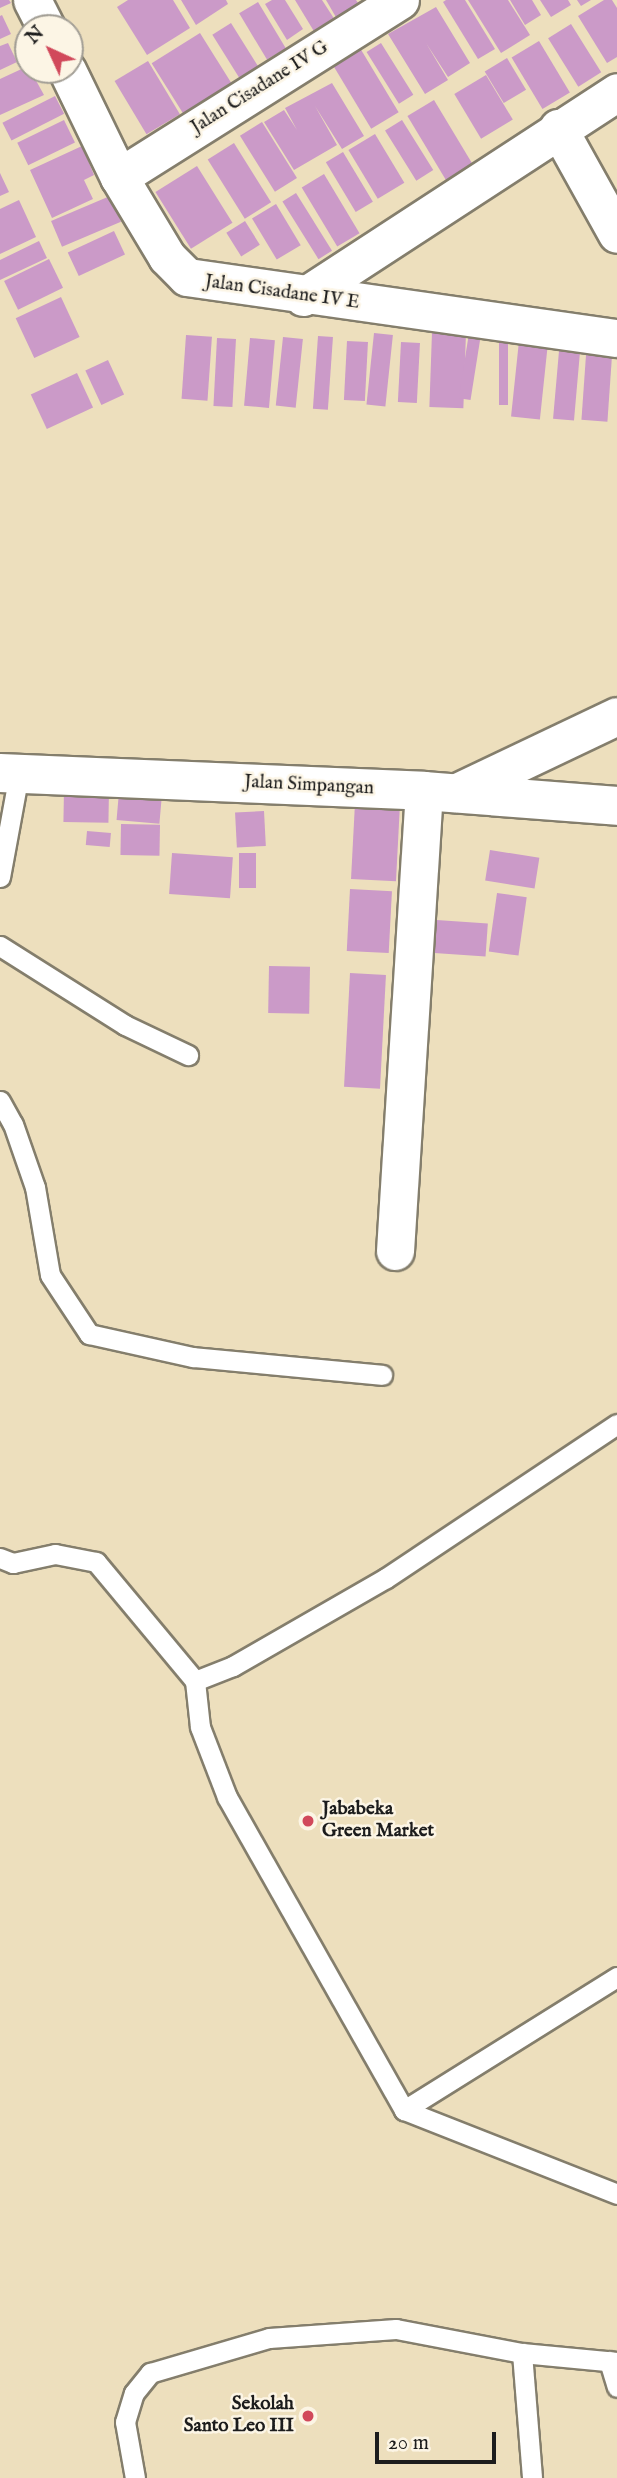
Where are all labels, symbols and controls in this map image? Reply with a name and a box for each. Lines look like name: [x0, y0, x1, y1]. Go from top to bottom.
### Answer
north arrow: [14, 14, 84, 84]
text: N: [21, 21, 50, 50]
street label: Jalan Cisadane IV G: [187, 37, 333, 139]
street label: Jalan Cisadane IV E: [203, 271, 361, 315]
street label: Jalan Simpangan: [244, 771, 374, 801]
place label: Jababeka Green Market: [322, 1799, 434, 1843]
marker: Jababeka Green Market: [300, 1813, 316, 1829]
place label: Sekolah Santo Leo III: [184, 2394, 294, 2438]
marker: Sekolah Santo Leo III: [300, 2408, 316, 2424]
scale bar: [379, 2418, 500, 2462]
text: 20 m: [388, 2430, 429, 2457]

